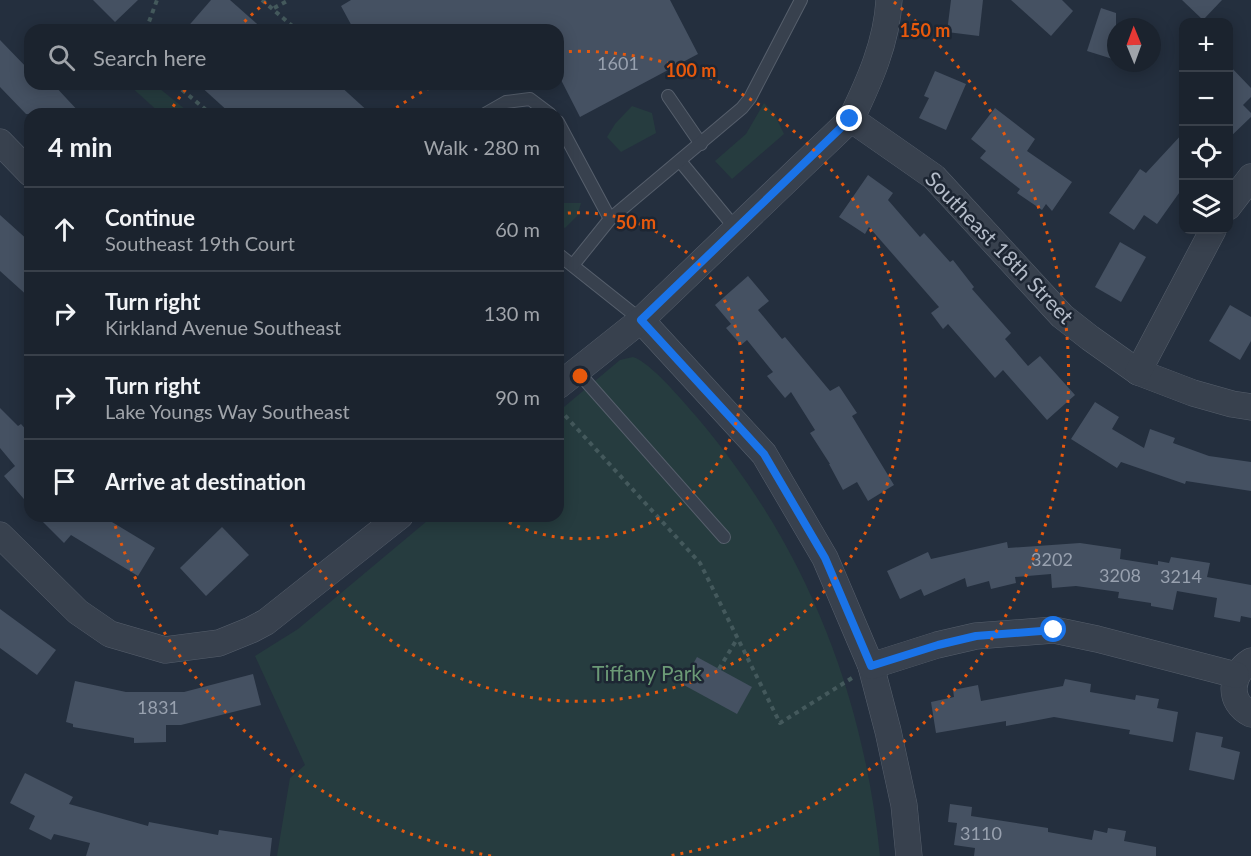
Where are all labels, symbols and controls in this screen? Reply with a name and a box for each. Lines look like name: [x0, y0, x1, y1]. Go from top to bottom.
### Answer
north arrow: [1107, 18, 1161, 72]
map controls: [1179, 18, 1233, 234]
button: +: [1179, 18, 1233, 72]
text: 150 m: [900, 19, 950, 41]
search box: [24, 24, 564, 90]
icon: search: [45, 41, 78, 74]
text: Search here: [93, 44, 206, 71]
house number: 1601: [597, 52, 639, 74]
text: 100 m: [666, 59, 716, 81]
button: −: [1179, 72, 1233, 126]
route end: [836, 105, 862, 131]
button: locate: [1179, 126, 1233, 180]
text: 4 min: [48, 131, 112, 163]
text: Walk · 280 m: [424, 135, 540, 159]
street label: Southeast 18th Street: [921, 166, 1080, 329]
button: layers: [1179, 180, 1233, 234]
text: Continue: [105, 204, 195, 231]
text: 50 m: [616, 211, 656, 233]
icon: ahead: [48, 213, 81, 246]
text: 60 m: [495, 217, 540, 241]
text: Southeast 19th Court: [105, 231, 295, 255]
text: Turn right: [105, 288, 200, 315]
icon: right: [48, 297, 81, 330]
text: 130 m: [484, 301, 540, 325]
text: Kirkland Avenue Southeast: [105, 315, 341, 339]
centre of rings: [570, 366, 590, 386]
text: Turn right: [105, 372, 200, 399]
icon: right: [48, 381, 81, 414]
text: 90 m: [495, 385, 540, 409]
text: Lake Youngs Way Southeast: [105, 399, 350, 423]
icon: arrive: [48, 465, 81, 498]
text: Arrive at destination: [105, 468, 306, 495]
house number: 3202: [1031, 548, 1073, 570]
house number: 3208: [1099, 564, 1141, 586]
house number: 3214: [1160, 565, 1202, 587]
route start: [1040, 616, 1066, 642]
park label: Tiffany Park: [592, 660, 702, 685]
house number: 1831: [137, 696, 179, 718]
house number: 3110: [960, 822, 1002, 844]

